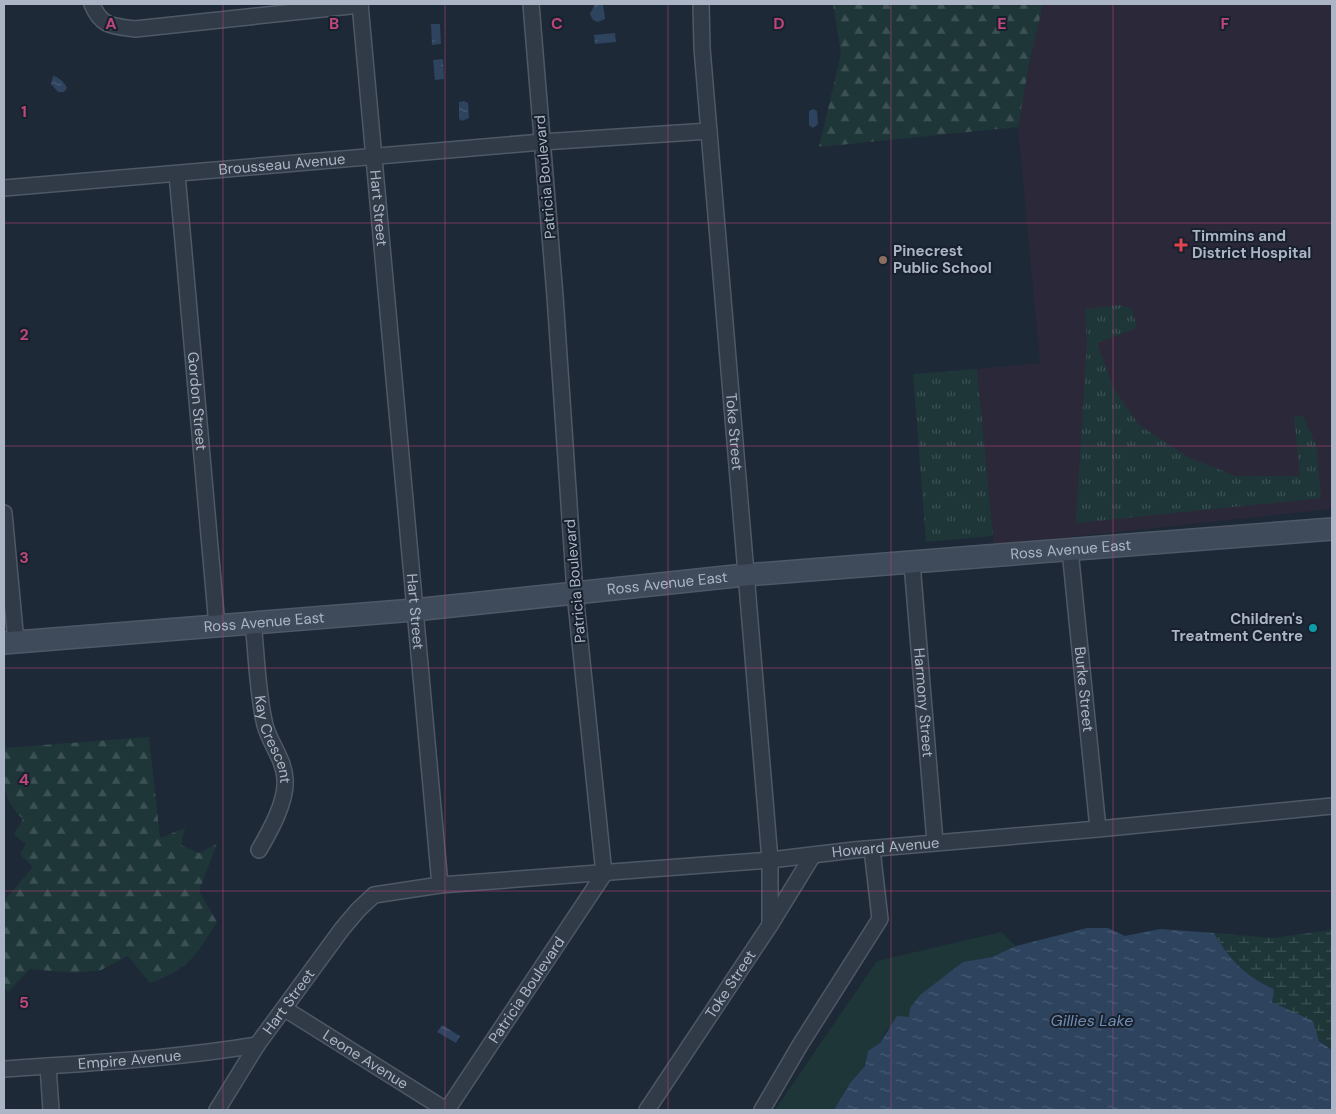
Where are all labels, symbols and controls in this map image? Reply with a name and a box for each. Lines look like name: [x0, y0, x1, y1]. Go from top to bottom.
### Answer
text: A: [105, 13, 117, 34]
text: B: [329, 13, 339, 34]
text: C: [551, 13, 563, 34]
text: D: [773, 13, 785, 34]
text: E: [997, 13, 1007, 34]
text: F: [1221, 13, 1230, 34]
text: 1: [21, 101, 27, 122]
street label: Patricia Boulevard: [530, 114, 560, 240]
street label: Brousseau Avenue: [218, 149, 346, 180]
street label: Hart Street: [365, 169, 392, 247]
place label: Timmins and District Hospital: [1192, 226, 1311, 263]
marker: Timmins and District Hospital: [1174, 238, 1188, 252]
place label: Pinecrest Public School: [893, 241, 992, 278]
marker: Pinecrest Public School: [877, 254, 889, 266]
text: 2: [19, 324, 29, 345]
street label: Gordon Street: [183, 351, 211, 451]
street label: Toke Street: [721, 392, 747, 471]
street label: Patricia Boulevard: [560, 518, 590, 644]
street label: Ross Avenue East: [1010, 535, 1132, 564]
text: 3: [19, 547, 29, 568]
street label: Ross Avenue East: [606, 567, 729, 600]
street label: Hart Street: [402, 573, 429, 651]
street label: Ross Avenue East: [203, 607, 325, 637]
place label: Children's Treatment Centre: [1171, 609, 1303, 646]
marker: Children's Treatment Centre: [1307, 622, 1319, 634]
street label: Burke Street: [1070, 646, 1098, 733]
street label: Harmony Street: [909, 647, 938, 758]
street label: Kay Crescent: [250, 694, 295, 784]
text: 4: [19, 769, 29, 790]
street label: Howard Avenue: [831, 833, 940, 863]
street label: Patricia Boulevard: [484, 933, 570, 1047]
street label: Toke Street: [701, 946, 761, 1022]
street label: Hart Street: [258, 965, 319, 1038]
text: 5: [19, 992, 29, 1013]
water label: Gillies Lake: [1051, 1010, 1134, 1031]
street label: Leone Avenue: [319, 1025, 412, 1094]
street label: Empire Avenue: [77, 1045, 182, 1074]

